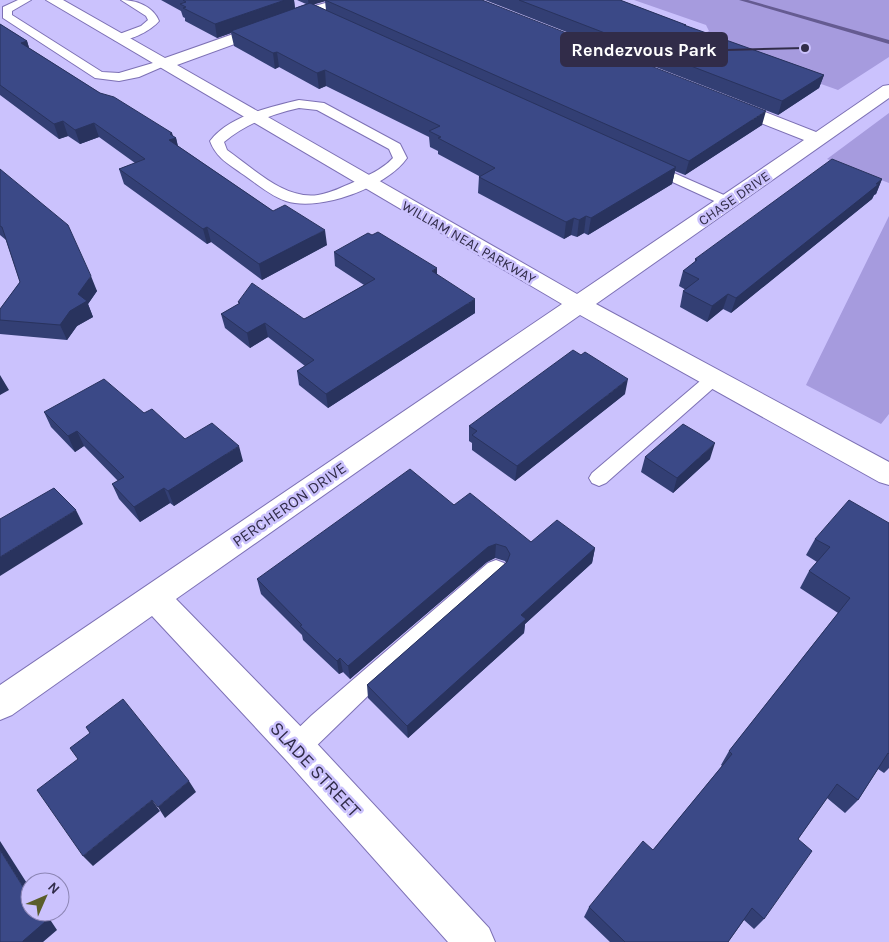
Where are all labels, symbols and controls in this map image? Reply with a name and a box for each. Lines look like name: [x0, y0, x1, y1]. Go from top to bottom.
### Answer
callout: Rendezvous Park: [561, 33, 727, 66]
text: Rendezvous Park: [571, 39, 717, 61]
street label: CHASE DRIVE: [695, 168, 773, 229]
street label: WILLIAM NEAL PARKWAY: [399, 197, 539, 288]
street label: PERCHERON DRIVE: [229, 458, 350, 551]
street label: SLADE STREET: [265, 717, 365, 822]
north arrow: [20, 872, 70, 922]
text: N: [44, 879, 63, 898]

